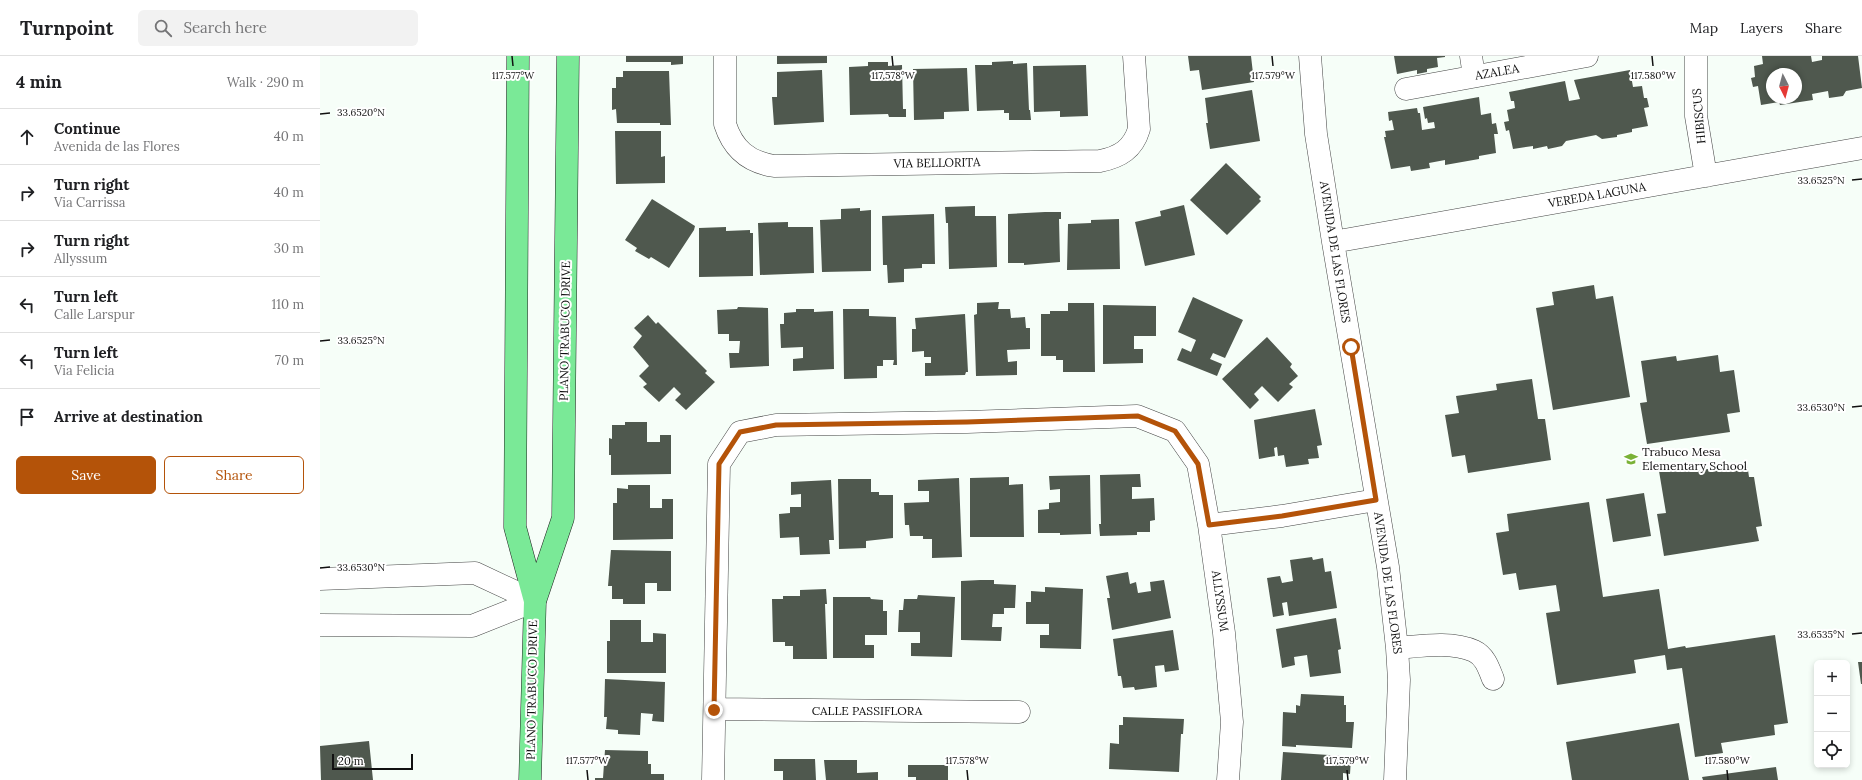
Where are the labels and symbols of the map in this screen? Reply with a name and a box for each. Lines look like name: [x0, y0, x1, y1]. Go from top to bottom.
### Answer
street label: AZALEA: [1473, 60, 1521, 83]
north arrow: [1766, 68, 1802, 104]
text: 117.577°W: [492, 69, 535, 82]
text: 117.578°W: [871, 69, 916, 82]
text: 117.579°W: [1251, 69, 1296, 82]
text: 117.580°W: [1630, 69, 1677, 82]
street label: HIBISCUS: [1689, 87, 1708, 144]
text: 33.6520°N: [337, 106, 385, 119]
street label: VIA BELLORITA: [892, 154, 981, 171]
text: 33.6525°N: [1797, 174, 1845, 187]
street label: VEREDA LAGUNA: [1546, 178, 1648, 211]
street label: AVENIDA DE LAS FLORES: [1317, 179, 1354, 324]
street label: PLANO TRABUCO DRIVE: [556, 261, 573, 401]
text: 33.6525°N: [337, 334, 385, 347]
route start: [1342, 338, 1360, 356]
text: 33.6530°N: [1797, 401, 1845, 414]
place label: Trabuco Mesa Elementary School: [1642, 444, 1747, 473]
school or university icon: Trabuco Mesa Elementary School: [1623, 451, 1639, 467]
street label: AVENIDA DE LAS FLORES: [1371, 510, 1406, 655]
text: 33.6530°N: [337, 561, 385, 574]
street label: ALLYSSUM: [1209, 568, 1232, 633]
street label: PLANO TRABUCO DRIVE: [523, 620, 540, 760]
text: 33.6535°N: [1797, 628, 1845, 641]
route end: [705, 701, 723, 719]
street label: CALLE PASSIFLORA: [812, 703, 923, 718]
scale bar: [332, 752, 413, 771]
text: 117.577°W: [566, 754, 609, 767]
text: 117.578°W: [945, 754, 990, 767]
text: 117.579°W: [1325, 754, 1370, 767]
text: 117.580°W: [1704, 754, 1751, 767]

